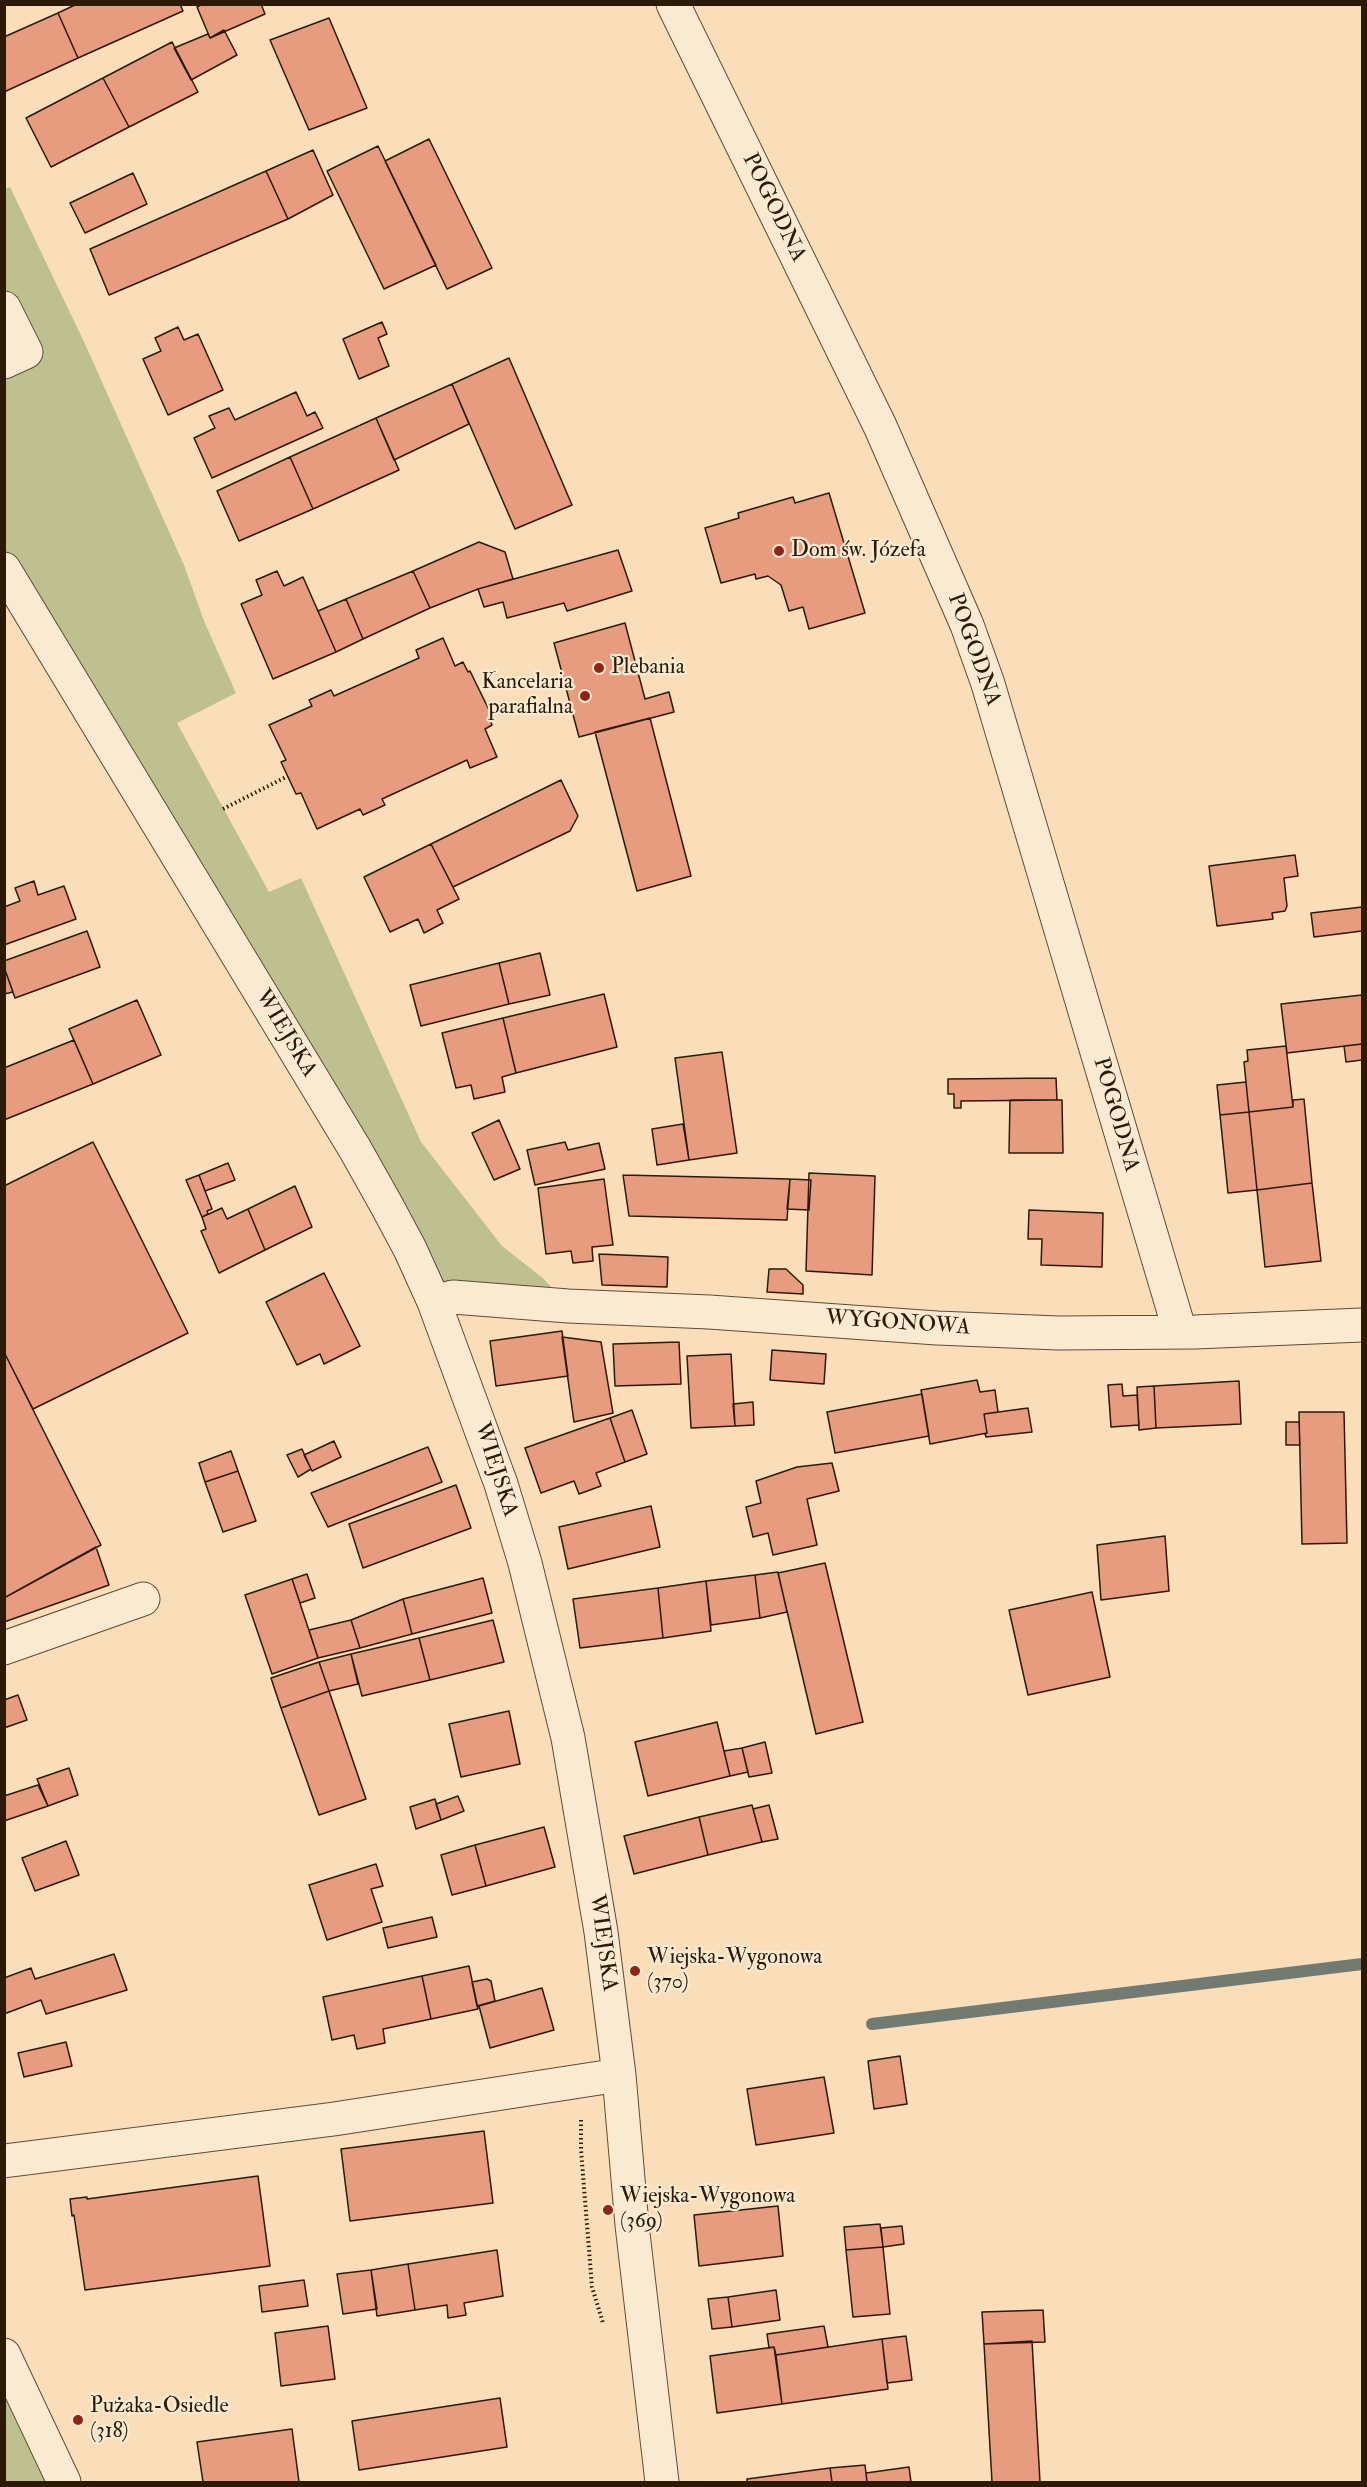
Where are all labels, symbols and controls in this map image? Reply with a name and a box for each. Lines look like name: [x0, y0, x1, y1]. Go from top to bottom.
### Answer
street label: POGODNA: [735, 149, 811, 267]
place label: Dom św. Józefa: [791, 538, 926, 564]
marker: Dom św. Józefa: [772, 544, 786, 558]
street label: POGODNA: [940, 590, 1006, 710]
place label: Plebania: [611, 655, 685, 681]
marker: Plebania: [592, 661, 606, 675]
place label: Kancelaria parafialna: [481, 670, 573, 722]
marker: Kancelaria parafialna: [578, 689, 592, 703]
street label: WIEJSKA: [249, 985, 321, 1083]
street label: POGODNA: [1086, 1055, 1144, 1175]
street label: WYGONOWA: [825, 1306, 971, 1342]
street label: WIEJSKA: [467, 1419, 523, 1521]
street label: WIEJSKA: [582, 1893, 622, 1993]
place label: Wiejska-Wygonowa (370): [647, 1945, 822, 1996]
marker: Wiejska-Wygonowa (370): [628, 1964, 642, 1978]
place label: Wiejska-Wygonowa (369): [620, 2184, 795, 2236]
marker: Wiejska-Wygonowa (369): [601, 2203, 615, 2217]
place label: Pużaka-Osiedle (318): [90, 2394, 229, 2446]
marker: Pużaka-Osiedle (318): [71, 2413, 85, 2427]

